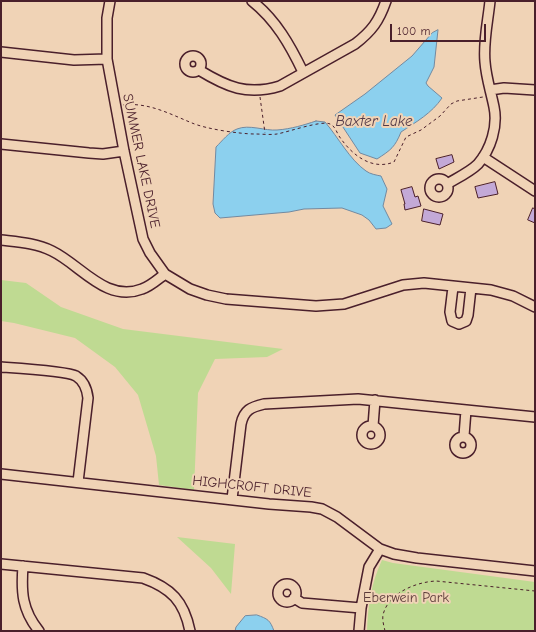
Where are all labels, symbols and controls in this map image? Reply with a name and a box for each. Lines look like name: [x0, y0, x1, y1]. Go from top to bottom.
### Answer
scale bar: [392, 16, 488, 42]
text: 100 m: [397, 24, 430, 38]
street label: SUMMER LAKE DRIVE: [119, 92, 163, 230]
water label: Baxter Lake: [335, 113, 413, 131]
street label: HIGHCROFT DRIVE: [191, 472, 313, 502]
park label: Eberwein Park: [363, 590, 449, 606]

